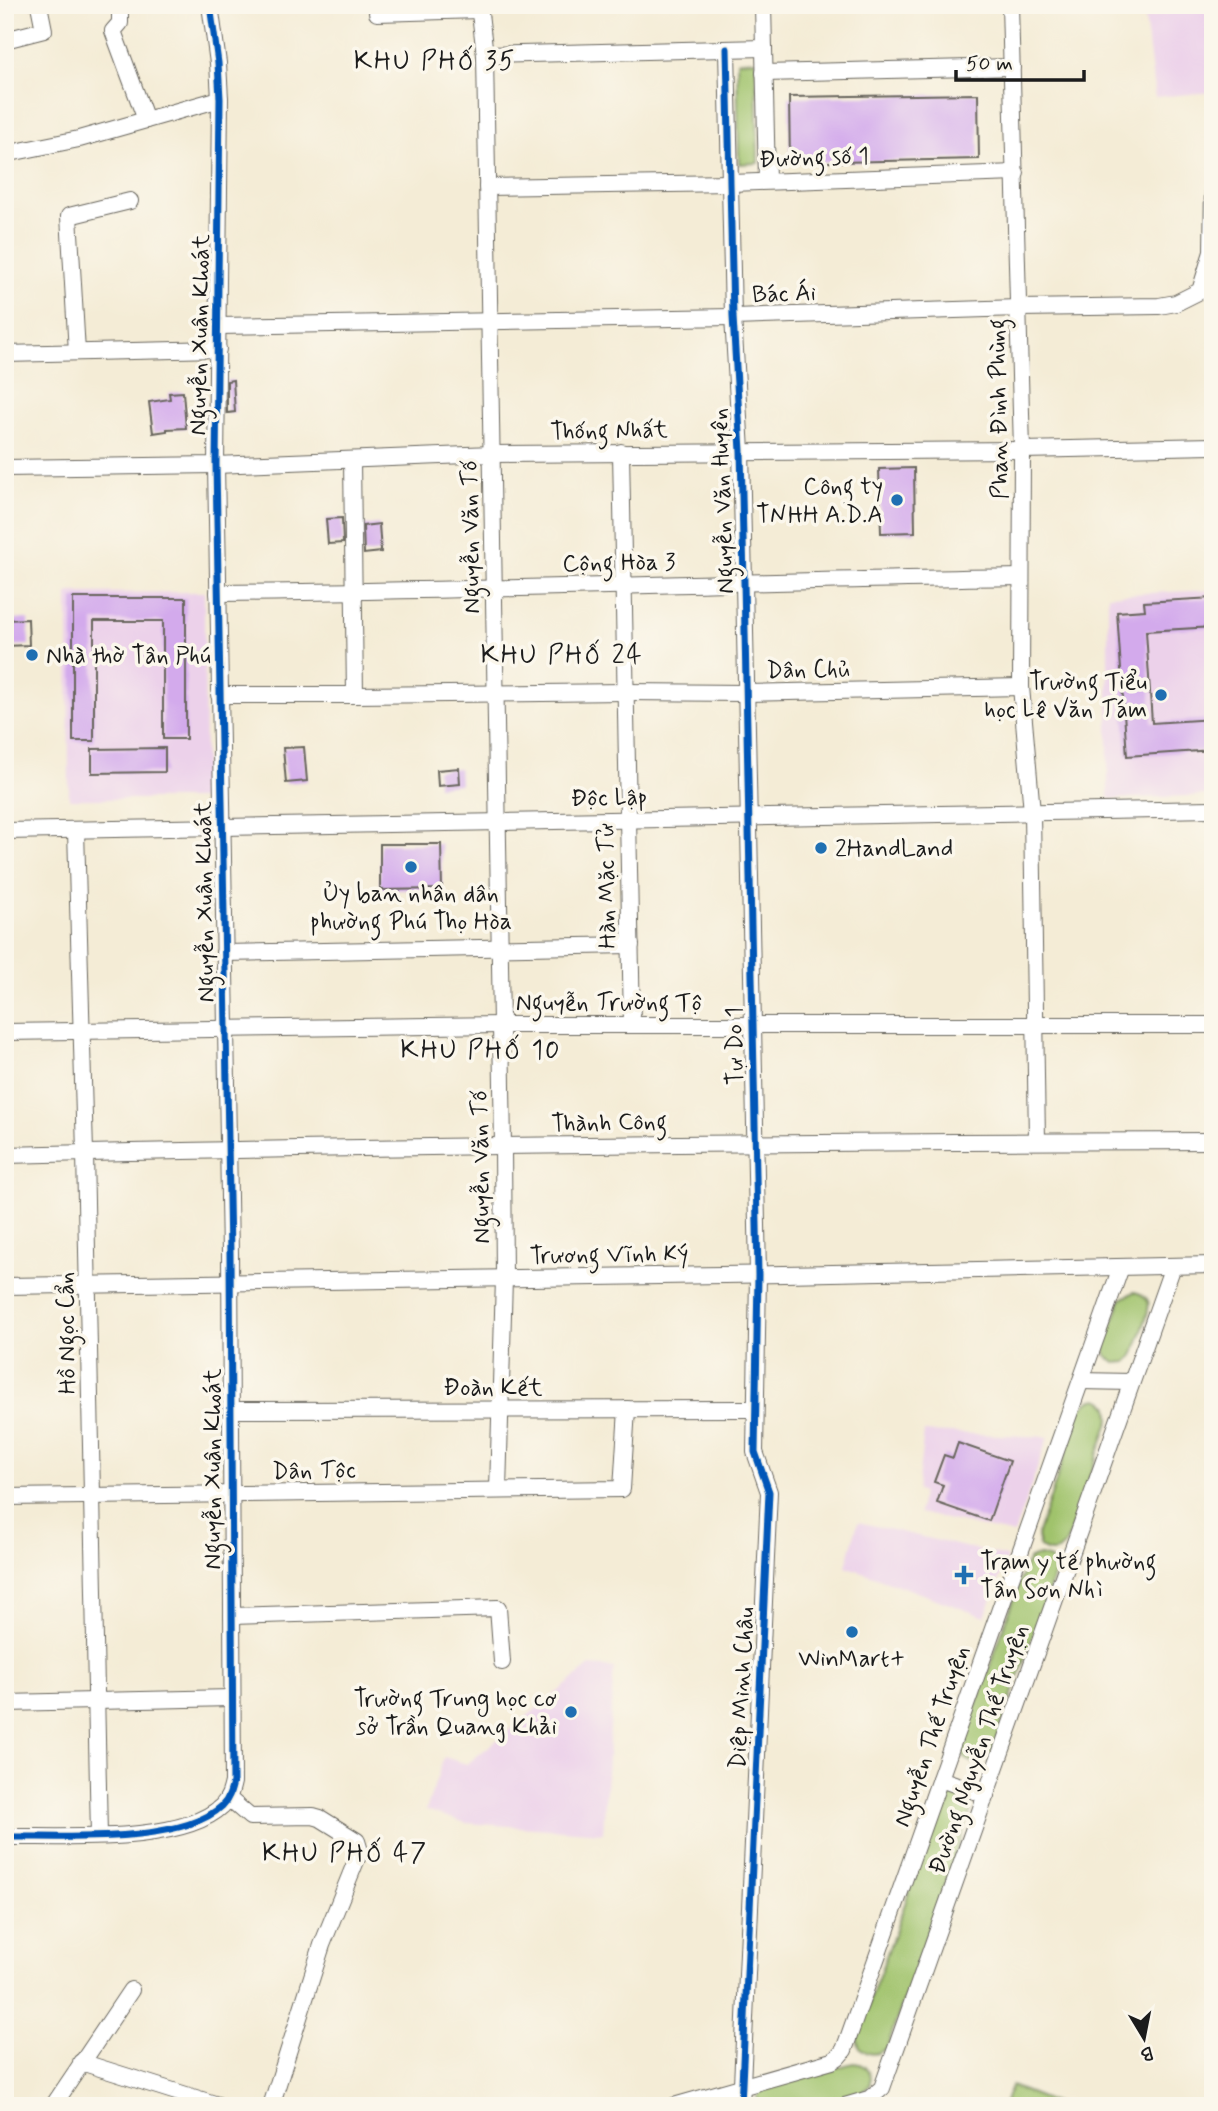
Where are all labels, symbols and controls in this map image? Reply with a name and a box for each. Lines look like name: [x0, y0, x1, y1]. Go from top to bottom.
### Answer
scale bar: [956, 38, 1083, 82]
district label: KHU PHỐ 35: [354, 45, 516, 79]
text: 50 m: [966, 50, 1013, 78]
street label: Đường số 1: [759, 141, 870, 179]
street label: Nguyễn Xuân Khoát: [183, 234, 221, 436]
street label: Bác Ái: [752, 277, 817, 311]
street label: Phan Đình Phùng: [982, 318, 1020, 500]
street label: Nguyễn Văn Huyên: [705, 407, 745, 594]
street label: Thống Nhất: [550, 415, 668, 451]
street label: Nguyễn Văn Tố: [455, 459, 491, 614]
place label: Công ty TNHH A.D.A: [756, 472, 883, 531]
marker: Công ty TNHH A.D.A: [889, 492, 905, 508]
street label: Cộng Hòa 3: [562, 547, 676, 583]
district label: KHU PHỐ 24: [480, 639, 644, 673]
place label: Nhà thờ Tân Phú: [46, 641, 211, 672]
marker: Nhà thờ Tân Phú: [24, 647, 40, 663]
street label: Dân Chủ: [766, 654, 850, 687]
place label: Trường Tiểu học Lê Văn Tám: [984, 667, 1147, 726]
marker: Trường Tiểu học Lê Văn Tám: [1153, 687, 1169, 703]
street label: Độc Lập: [570, 782, 648, 815]
street label: Nguyễn Xuân Khoát: [188, 801, 226, 1003]
street label: Hàn Mặc Tử: [591, 823, 624, 949]
place label: 2HandLand: [835, 834, 953, 865]
marker: 2HandLand: [813, 840, 829, 856]
marker: Ủy ban nhân dân phường Phú Thọ Hòa: [403, 859, 419, 875]
place label: Ủy ban nhân dân phường Phú Thọ Hòa: [310, 879, 512, 941]
street label: Nguyễn Trường Tộ: [516, 988, 702, 1022]
street label: Tự Do 1: [719, 1007, 752, 1085]
district label: KHU PHỐ 10: [400, 1034, 562, 1068]
street label: Nguyễn Văn Tố: [465, 1089, 501, 1244]
street label: Thành Công: [551, 1107, 667, 1143]
street label: Trương Vĩnh Ký: [529, 1239, 689, 1275]
street label: Hồ Ngọc Cẩn: [51, 1271, 87, 1395]
street label: Nguyễn Xuân Khoát: [198, 1368, 232, 1570]
street label: Đoàn Kết: [443, 1373, 543, 1404]
street label: Dân Tộc: [272, 1455, 356, 1488]
place label: Trạm y tế phường Tân Sơn Nhì: [980, 1547, 1157, 1606]
marker: Trạm y tế phường Tân Sơn Nhì: [954, 1565, 974, 1585]
street label: Diệp Minh Châu: [723, 1606, 762, 1770]
street label: Đường Nguyễn Thế Truyện: [922, 1621, 1040, 1879]
marker: WinMart+: [844, 1624, 860, 1640]
street label: Nguyễn Thế Truyện: [887, 1642, 981, 1832]
place label: WinMart+: [798, 1644, 906, 1675]
place label: Trường Trung học cơ sở Trần Quang Khải: [354, 1684, 557, 1743]
marker: Trường Trung học cơ sở Trần Quang Khải: [563, 1704, 579, 1720]
district label: KHU PHỐ 47: [262, 1837, 428, 1871]
north arrow: [1110, 2002, 1180, 2072]
text: B: [1139, 2040, 1155, 2067]

